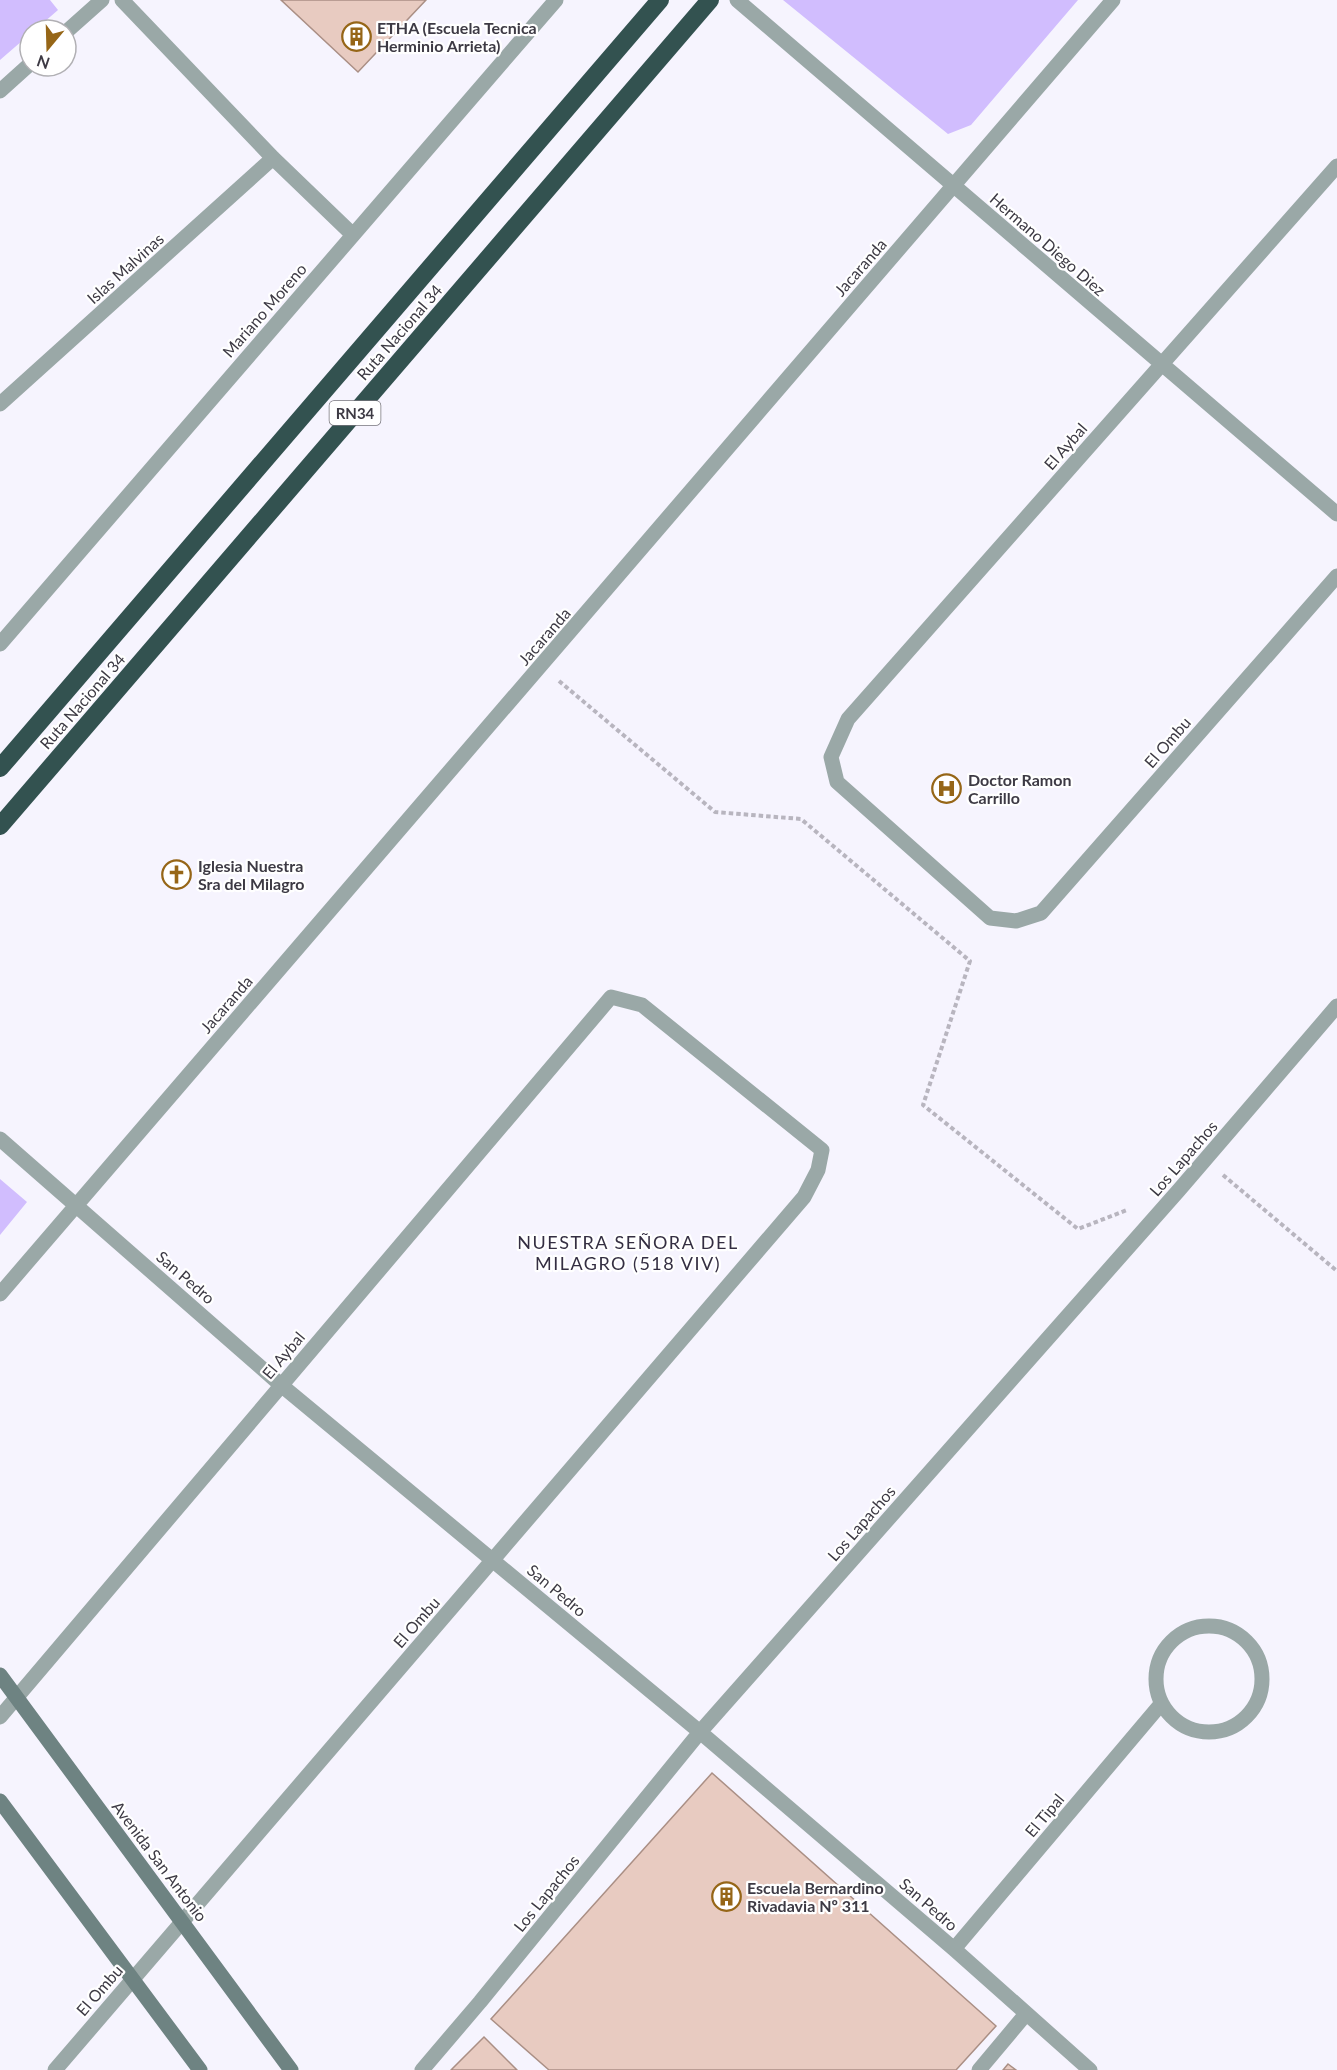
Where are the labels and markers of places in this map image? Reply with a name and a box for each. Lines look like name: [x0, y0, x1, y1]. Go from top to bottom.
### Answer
place label: ETHA (Escuela Tecnica Herminio Arrieta): [377, 18, 537, 55]
building icon: ETHA (Escuela Tecnica Herminio Arrieta): [340, 20, 372, 52]
place label: Doctor Ramon Carrillo: [968, 770, 1071, 807]
hospital icon: Doctor Ramon Carrillo: [931, 772, 963, 804]
place label: Iglesia Nuestra Sra del Milagro: [198, 856, 305, 893]
church icon: Iglesia Nuestra Sra del Milagro: [161, 858, 193, 890]
place label: Escuela Bernardino Rivadavia Nº 311: [747, 1878, 884, 1915]
building icon: Escuela Bernardino Rivadavia Nº 311: [710, 1880, 742, 1912]

